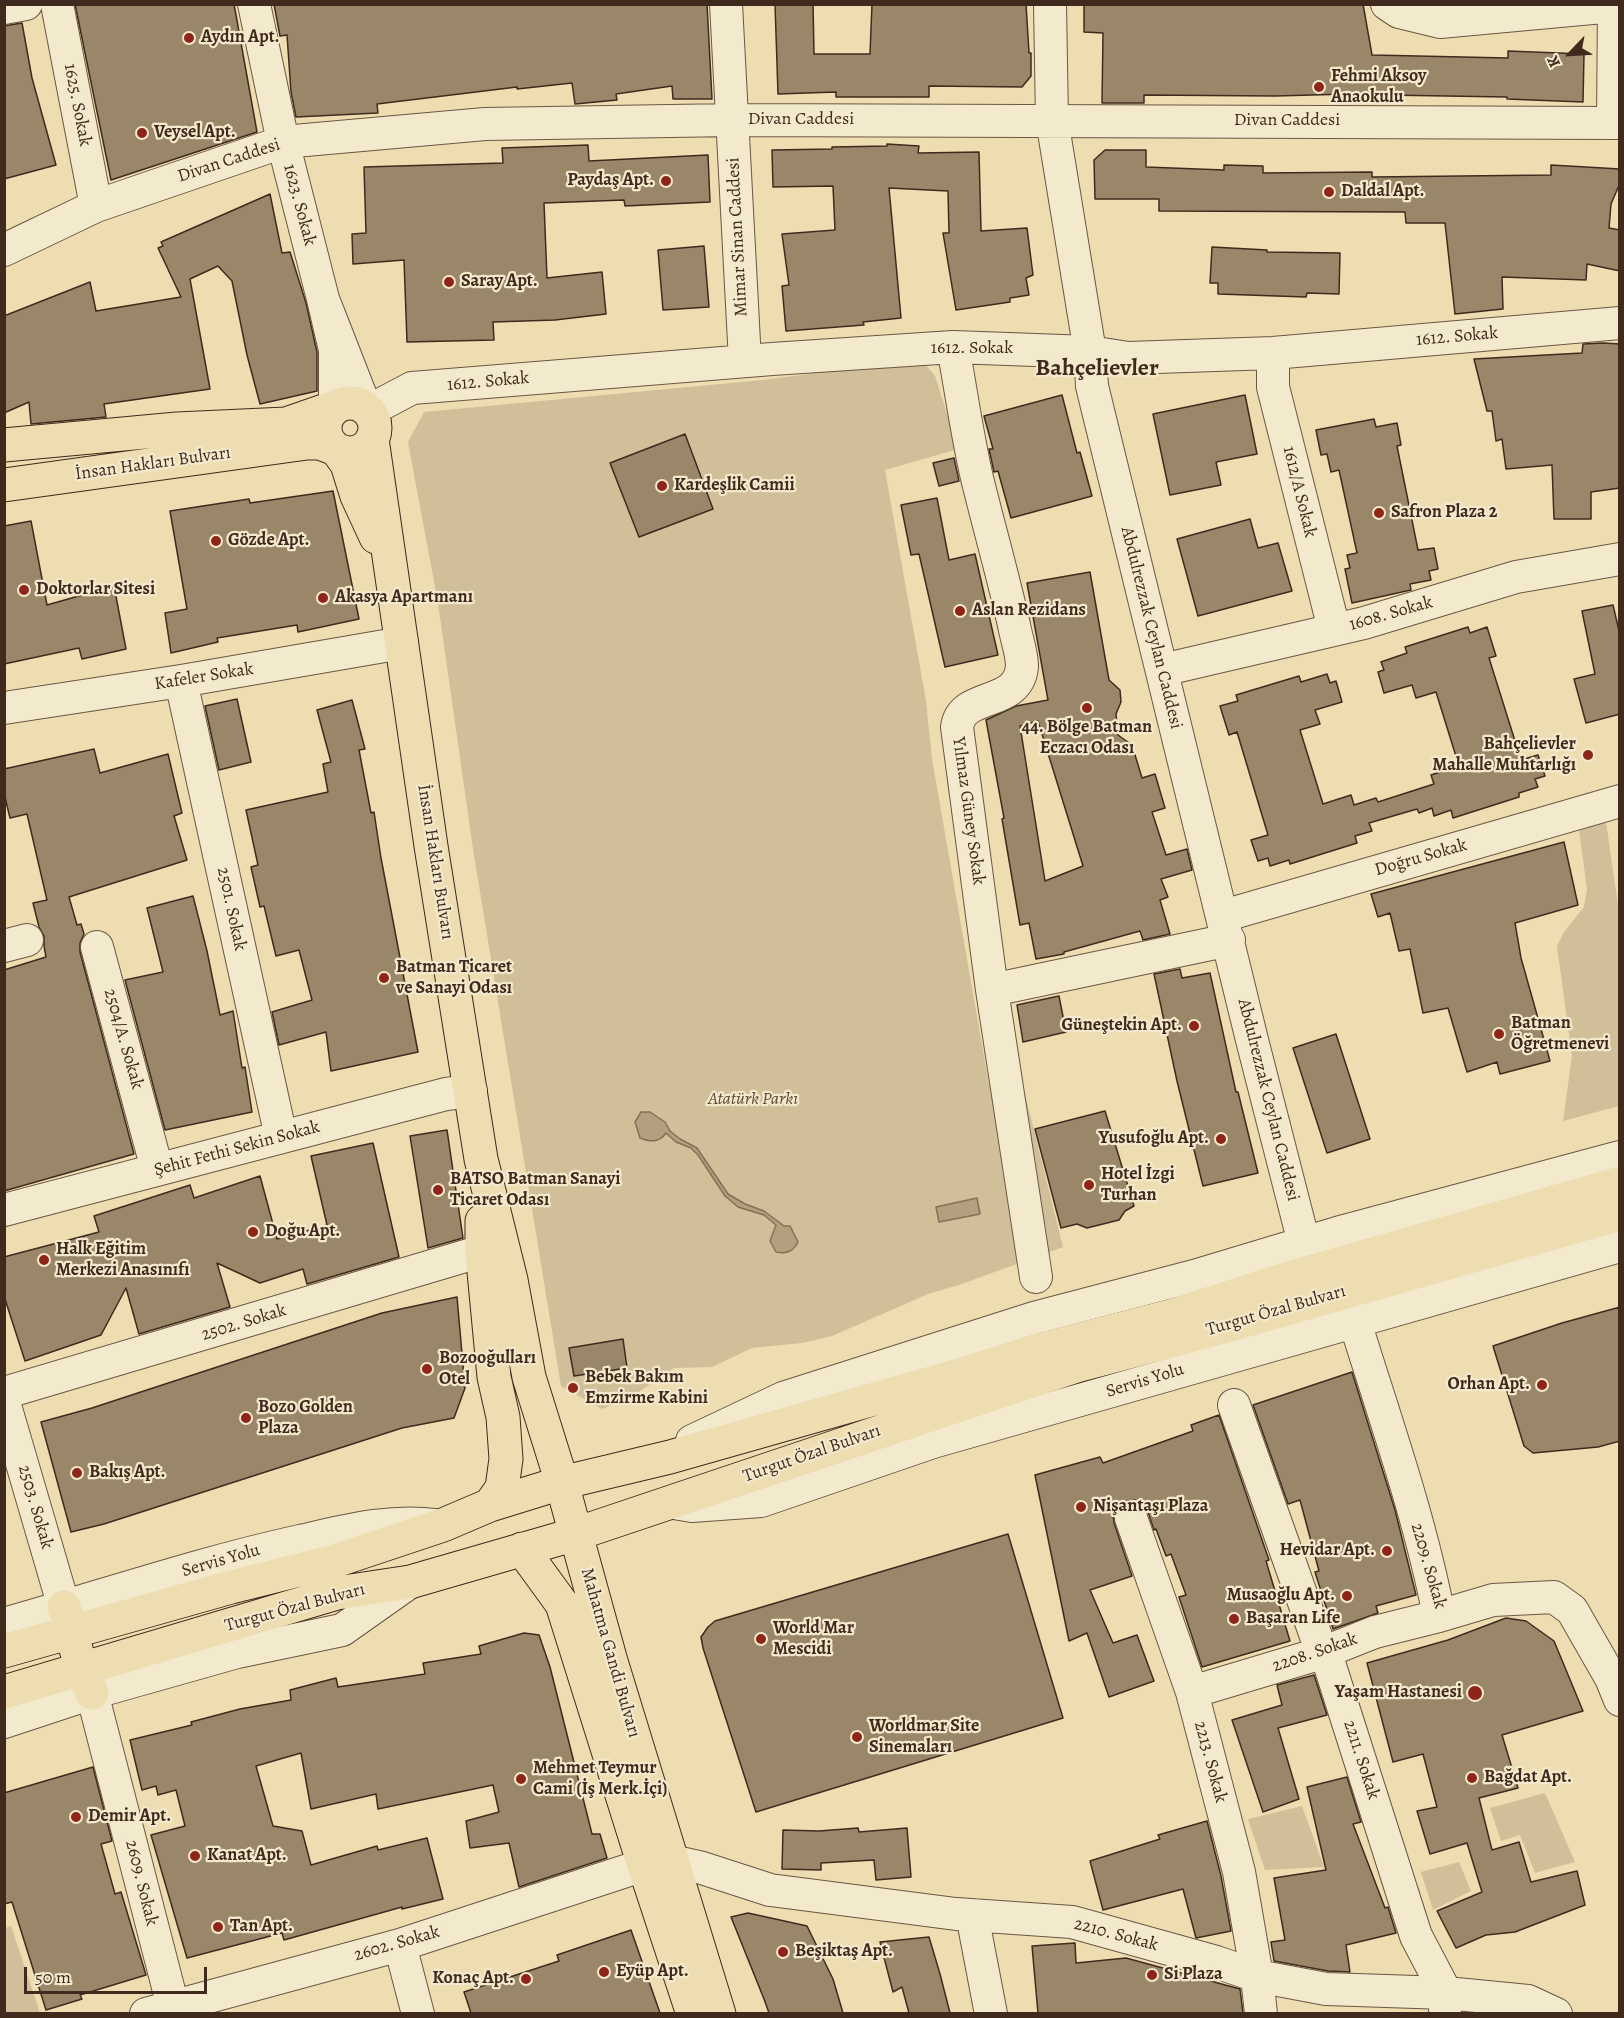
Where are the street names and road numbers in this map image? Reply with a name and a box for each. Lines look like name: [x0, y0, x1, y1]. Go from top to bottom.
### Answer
street label: 1625. Sokak: [58, 62, 96, 148]
street label: Divan Caddesi: [748, 109, 854, 131]
street label: Divan Caddesi: [1234, 110, 1340, 132]
street label: Divan Caddesi: [175, 134, 283, 188]
street label: Mimar Sinan Caddesi: [723, 157, 753, 317]
street label: 1623. Sokak: [278, 162, 320, 248]
street label: 1612. Sokak: [1415, 323, 1499, 351]
street label: 1612. Sokak: [931, 338, 1013, 360]
street label: 1612. Sokak: [446, 368, 530, 396]
street label: İnsan Hakları Bulvarı: [74, 442, 232, 486]
street label: 1612/A Sokak: [1277, 444, 1321, 540]
street label: Abdulrezzak Ceylan Caddesi: [1115, 525, 1187, 731]
street label: 1608. Sokak: [1347, 592, 1435, 636]
street label: Kafeler Sokak: [153, 658, 255, 696]
street label: Yılmaz Güney Sokak: [947, 736, 989, 886]
street label: İnsan Hakları Bulvarı: [412, 783, 458, 941]
street label: Doğru Sokak: [1372, 835, 1470, 881]
street label: 2501. Sokak: [212, 865, 250, 953]
street label: 2504/A. Sokak: [98, 986, 148, 1092]
street label: Abdulrezzak Ceylan Caddesi: [1232, 997, 1304, 1203]
street label: Şehit Fethi Sekin Sokak: [152, 1116, 322, 1182]
street label: Turgut Özal Bulvarı: [1204, 1281, 1348, 1341]
street label: 2502. Sokak: [199, 1300, 289, 1346]
street label: Servis Yolu: [1103, 1359, 1187, 1403]
street label: Turgut Özal Bulvarı: [740, 1420, 884, 1488]
street label: 2503. Sokak: [13, 1462, 57, 1552]
street label: 2209. Sokak: [1405, 1521, 1451, 1611]
street label: Servis Yolu: [179, 1540, 263, 1582]
street label: Mahatma Gandi Bulvarı: [575, 1566, 645, 1740]
street label: Turgut Özal Bulvarı: [223, 1579, 367, 1637]
street label: 2208. Sokak: [1270, 1628, 1360, 1678]
street label: 2211. Sokak: [1338, 1717, 1384, 1803]
street label: 2213. Sokak: [1189, 1719, 1231, 1805]
street label: 2609. Sokak: [120, 1838, 162, 1928]
street label: 2210. Sokak: [1072, 1913, 1160, 1957]
street label: 2602. Sokak: [352, 1921, 442, 1967]

